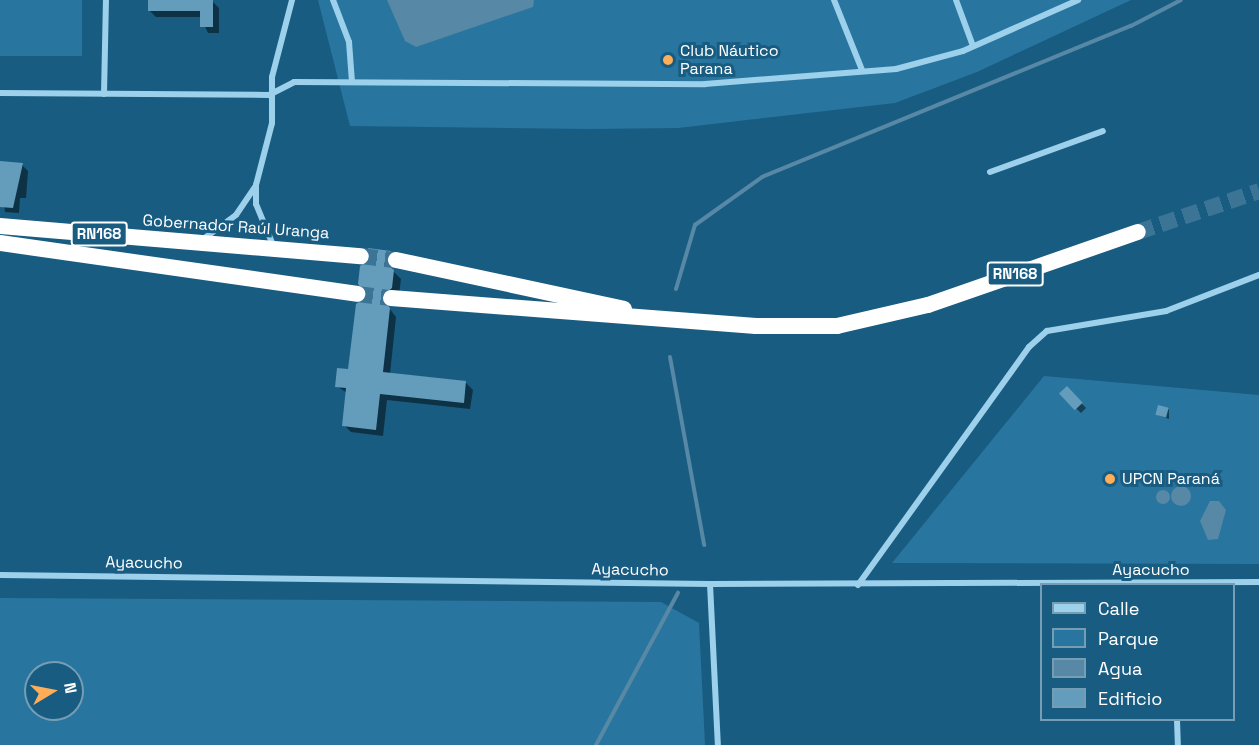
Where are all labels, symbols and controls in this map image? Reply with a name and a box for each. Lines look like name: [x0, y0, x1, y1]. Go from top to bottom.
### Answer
place label: Club Náutico Parana: [680, 41, 779, 79]
marker: Club Náutico Parana: [661, 53, 675, 67]
street label: Gobernador Raúl Uranga: [142, 211, 330, 243]
road number: RN168: [70, 222, 128, 246]
road number: RN168: [986, 262, 1044, 286]
place label: UPCN Paraná: [1122, 469, 1220, 489]
marker: UPCN Paraná: [1103, 472, 1117, 486]
street label: Ayacucho: [105, 553, 183, 573]
street label: Ayacucho: [591, 560, 669, 580]
street label: Ayacucho: [1112, 560, 1190, 580]
legend: [1040, 583, 1235, 721]
text: Calle: [1098, 597, 1139, 620]
text: Parque: [1098, 627, 1159, 650]
text: Agua: [1098, 657, 1142, 680]
north arrow: [24, 661, 84, 721]
text: N: [59, 681, 82, 695]
text: Edificio: [1098, 687, 1162, 710]

